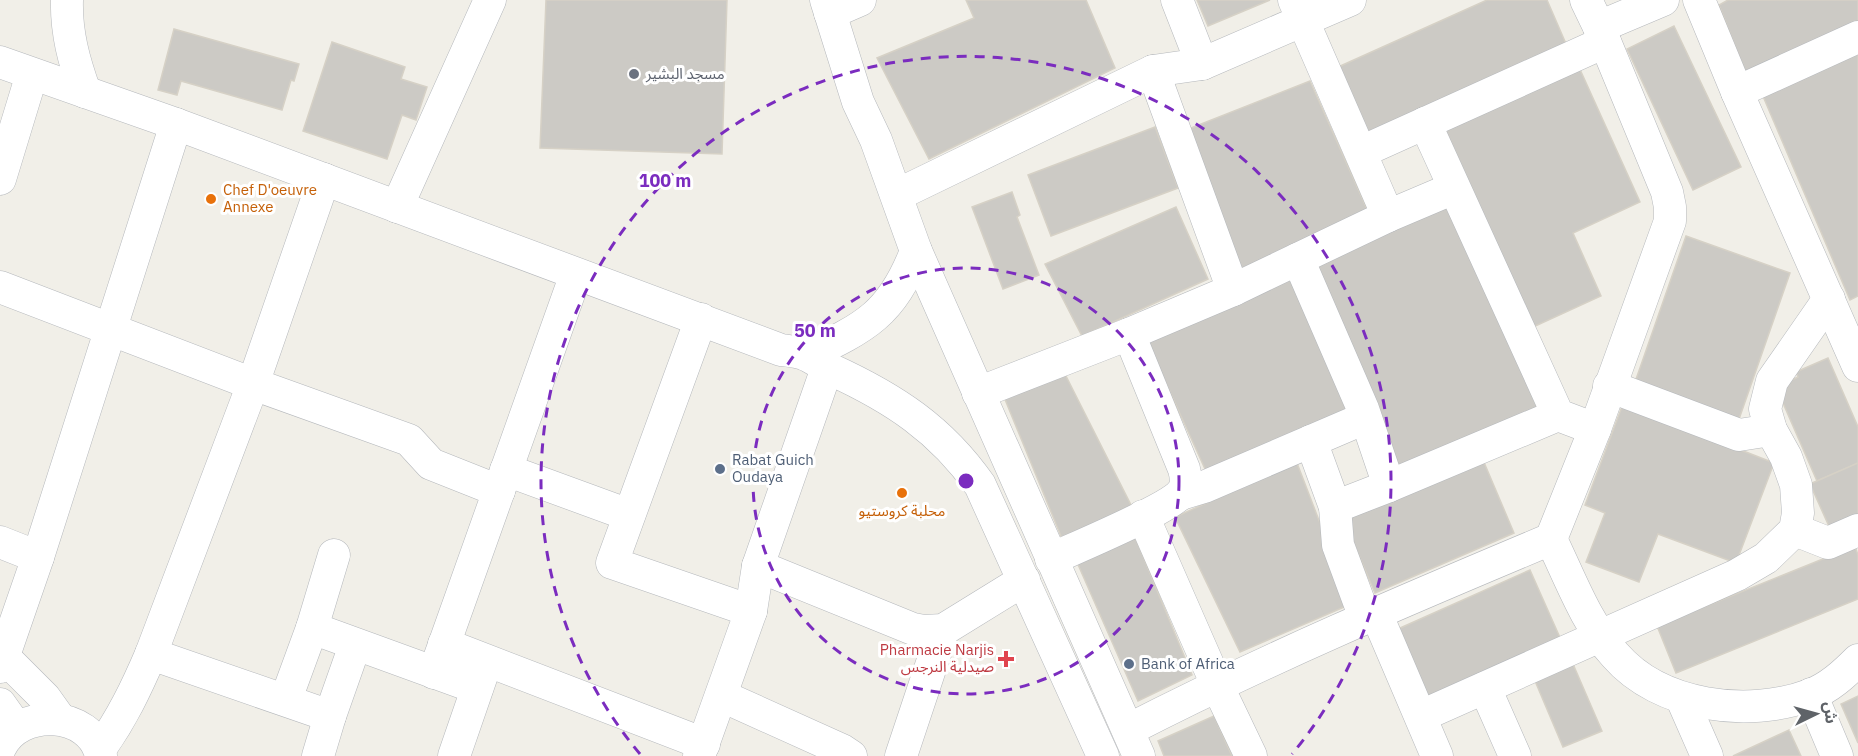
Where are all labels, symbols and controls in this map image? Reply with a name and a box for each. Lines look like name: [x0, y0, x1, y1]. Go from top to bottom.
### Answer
place label: مسجد البشير: [645, 64, 725, 83]
marker: مسجد البشير: [627, 67, 641, 81]
text: 100 m: [639, 169, 691, 192]
place label: Chef D'oeuvre Annexe: [223, 180, 317, 216]
marker: Chef D'oeuvre Annexe: [204, 192, 218, 206]
text: 50 m: [794, 319, 836, 342]
place label: Rabat Guich Oudaya: [732, 450, 814, 486]
marker: Rabat Guich Oudaya: [713, 462, 727, 476]
centre of rings: [956, 471, 976, 491]
marker: محلبة كروستيو: [895, 486, 909, 500]
place label: محلبة كروستيو: [859, 501, 945, 520]
place label: Pharmacie Narjis صيدلية النرجس: [880, 640, 994, 676]
marker: Pharmacie Narjis صيدلية النرجس: [999, 652, 1013, 666]
place label: Bank of Africa: [1141, 654, 1235, 673]
marker: Bank of Africa: [1122, 657, 1136, 671]
north arrow: [1786, 684, 1846, 744]
text: ش: [1820, 701, 1842, 725]

